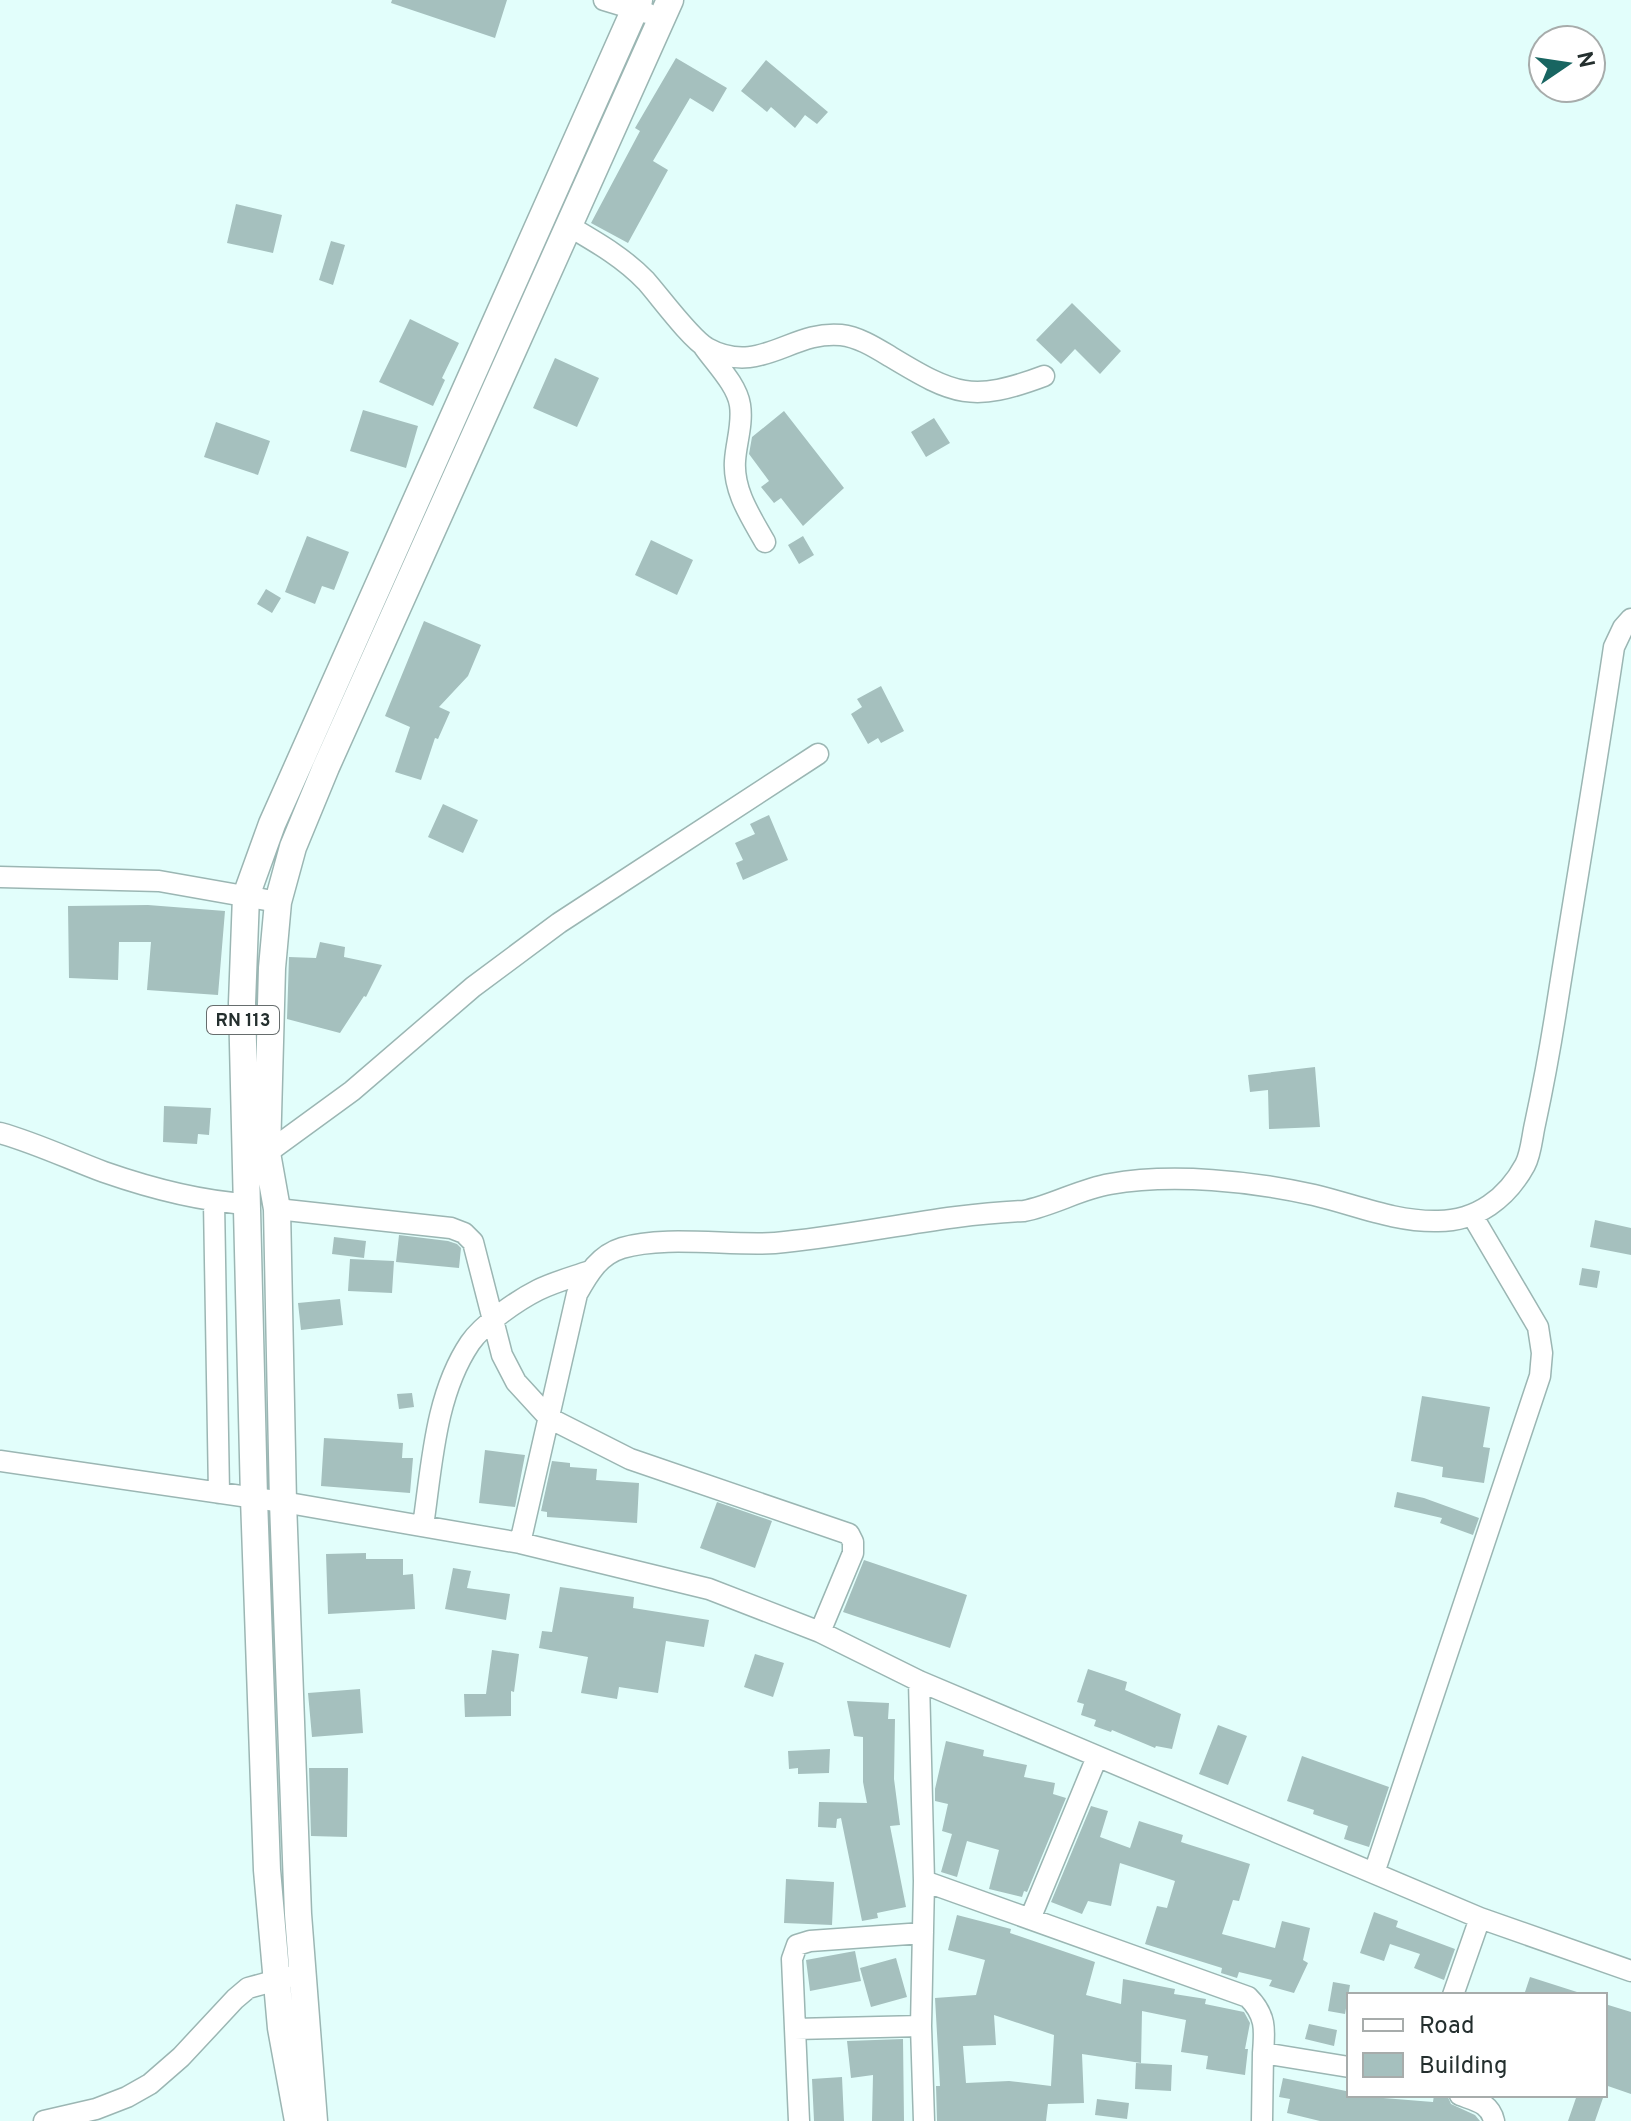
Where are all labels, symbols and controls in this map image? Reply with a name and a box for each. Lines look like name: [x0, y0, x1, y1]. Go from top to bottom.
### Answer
north arrow: [1527, 24, 1607, 104]
text: N: [1569, 49, 1599, 71]
road number: RN 113: [207, 1006, 279, 1034]
legend: [1347, 1993, 1607, 2097]
text: Road: [1419, 2012, 1475, 2042]
text: Building: [1419, 2052, 1508, 2082]

